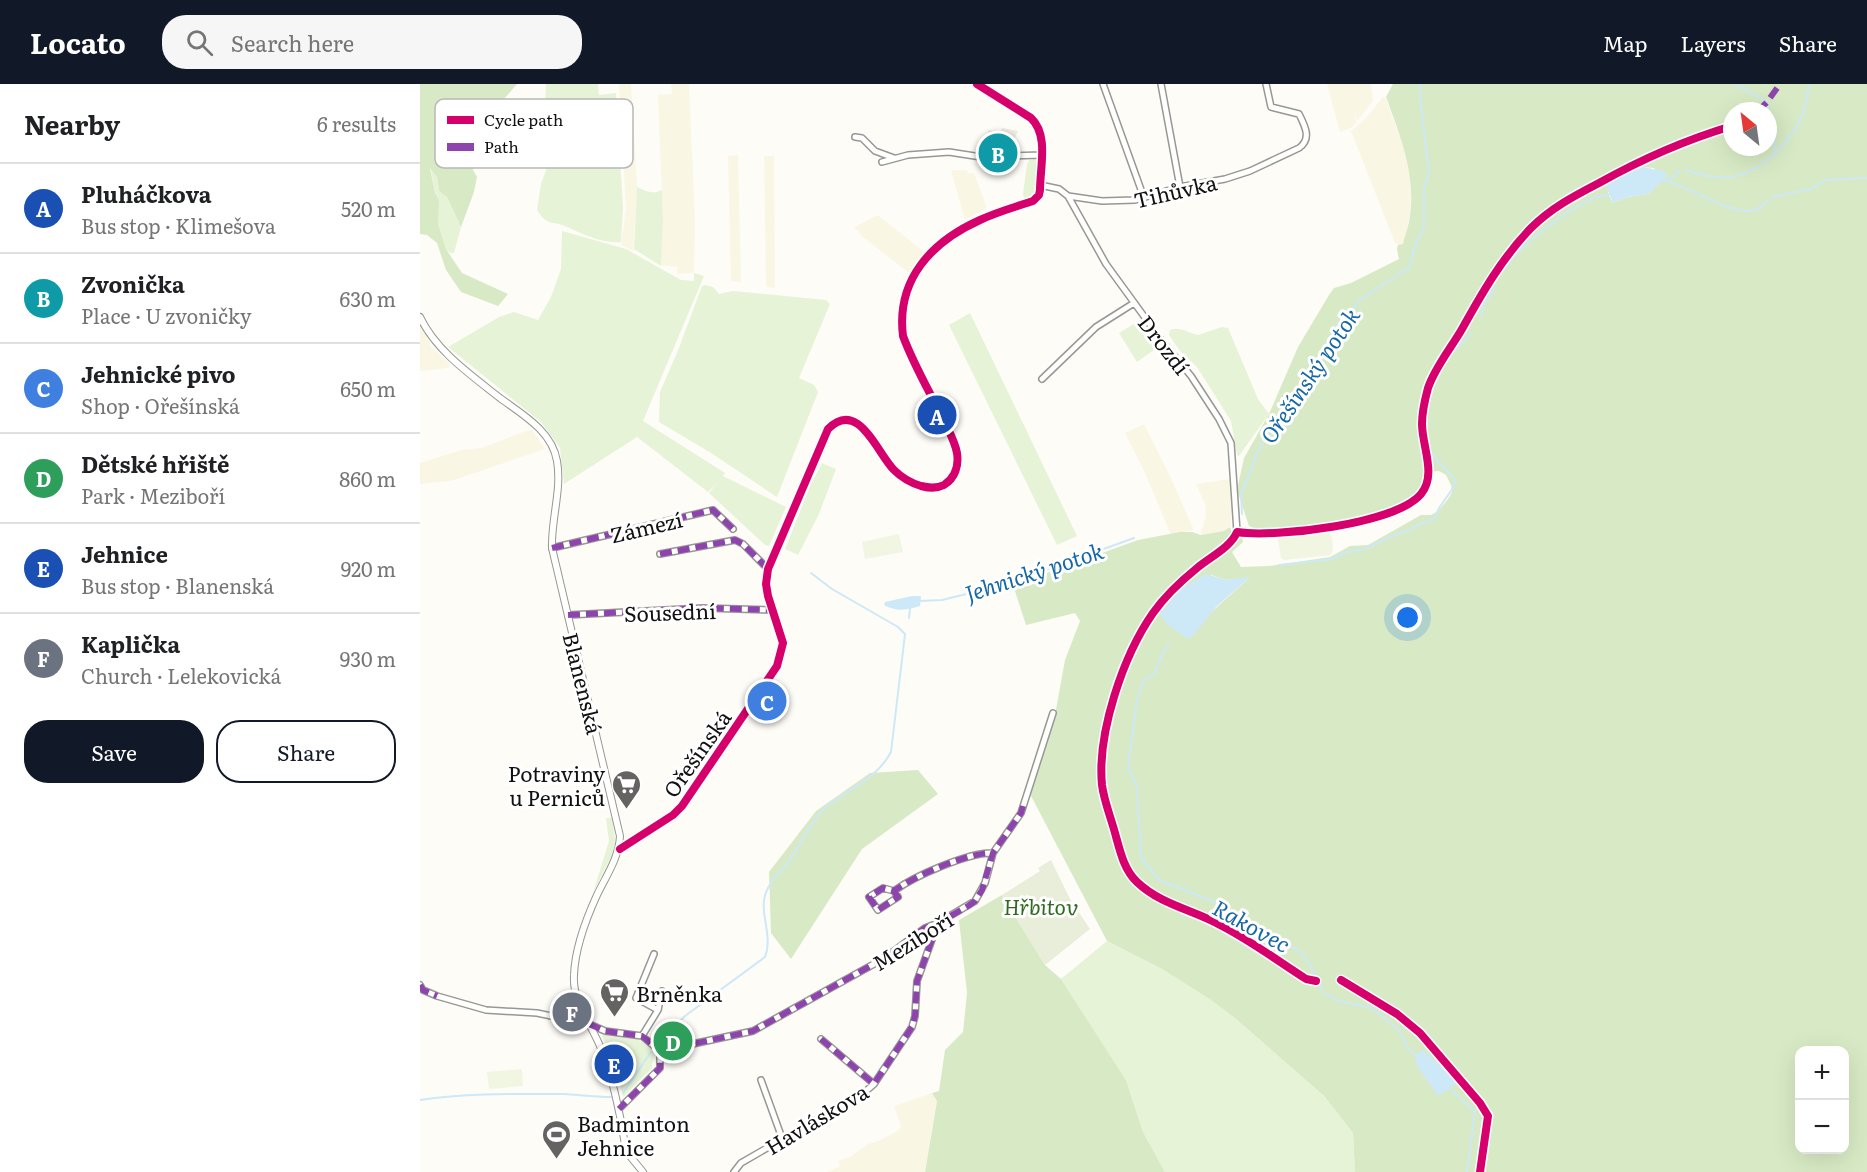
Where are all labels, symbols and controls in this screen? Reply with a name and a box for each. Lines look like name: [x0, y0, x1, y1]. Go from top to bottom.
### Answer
search box: [162, 15, 582, 69]
text: Locato: [30, 21, 126, 63]
icon: search: [183, 26, 216, 59]
text: Search here: [231, 26, 354, 59]
text: Map: [1603, 27, 1648, 58]
text: Layers: [1681, 27, 1746, 58]
text: Share: [1779, 27, 1837, 58]
legend: [435, 99, 633, 168]
north arrow: [1723, 102, 1777, 156]
text: Nearby: [24, 104, 120, 143]
text: Cycle path: [484, 107, 564, 131]
text: 6 results: [317, 108, 396, 138]
pin: B: [978, 130, 1018, 176]
text: Path: [484, 134, 519, 158]
street label: Tihůvka: [1130, 165, 1220, 215]
text: Pluháčkova: [81, 177, 211, 210]
text: A: [36, 193, 51, 223]
text: 520 m: [341, 193, 396, 223]
text: Bus stop · Klimešova: [81, 210, 276, 240]
text: Zvonička: [81, 267, 185, 300]
text: B: [37, 283, 50, 313]
text: 630 m: [339, 283, 396, 313]
text: Place · U zvoničky: [81, 300, 251, 330]
water label: Ořešínský potok: [1251, 300, 1367, 450]
street label: Drozdí: [1132, 308, 1198, 380]
text: Jehnické pivo: [81, 357, 236, 390]
text: C: [36, 373, 51, 403]
text: 650 m: [340, 373, 396, 403]
text: Shop · Ořešínská: [81, 390, 240, 420]
pin: A: [918, 392, 956, 438]
text: Dětské hřiště: [81, 447, 230, 480]
text: D: [36, 463, 51, 493]
text: 860 m: [339, 463, 396, 493]
text: Park · Meziboří: [81, 480, 225, 510]
street label: Zámezí: [607, 503, 685, 549]
water label: Jehnický potok: [961, 533, 1107, 609]
text: Jehnice: [81, 537, 168, 570]
text: E: [37, 553, 50, 583]
text: 920 m: [341, 553, 396, 583]
text: Bus stop · Blanenská: [81, 570, 274, 600]
street label: Sousední: [623, 594, 717, 628]
your location: [1393, 603, 1422, 632]
text: Kaplička: [81, 627, 180, 660]
street label: Blanenská: [556, 629, 612, 738]
text: F: [37, 643, 50, 673]
text: 930 m: [340, 643, 396, 673]
text: Church · Lelekovická: [81, 660, 281, 690]
pin: C: [748, 678, 786, 724]
street label: Ořešínská: [655, 703, 738, 803]
button: Save: [24, 720, 204, 783]
button: Share: [216, 720, 396, 783]
place label: Potraviny u Perniců: [508, 757, 606, 812]
supermarket icon: Potraviny u Perniců: [610, 768, 642, 810]
park label: Hřbitov: [1004, 890, 1078, 921]
water label: Rakovec: [1207, 890, 1297, 960]
street label: Meziboří: [866, 903, 958, 977]
supermarket icon: Brněnka: [599, 976, 631, 1018]
place label: Brněnka: [636, 977, 723, 1008]
pin: F: [552, 990, 592, 1034]
pin: D: [654, 1018, 692, 1064]
pin: E: [594, 1042, 634, 1086]
map controls: [1795, 1046, 1849, 1154]
button: +: [1795, 1046, 1849, 1100]
street label: Havláskova: [758, 1075, 874, 1161]
button: −: [1795, 1100, 1849, 1154]
place label: Badminton Jehnice: [577, 1107, 690, 1162]
sports icon: Badminton Jehnice: [540, 1118, 572, 1160]

